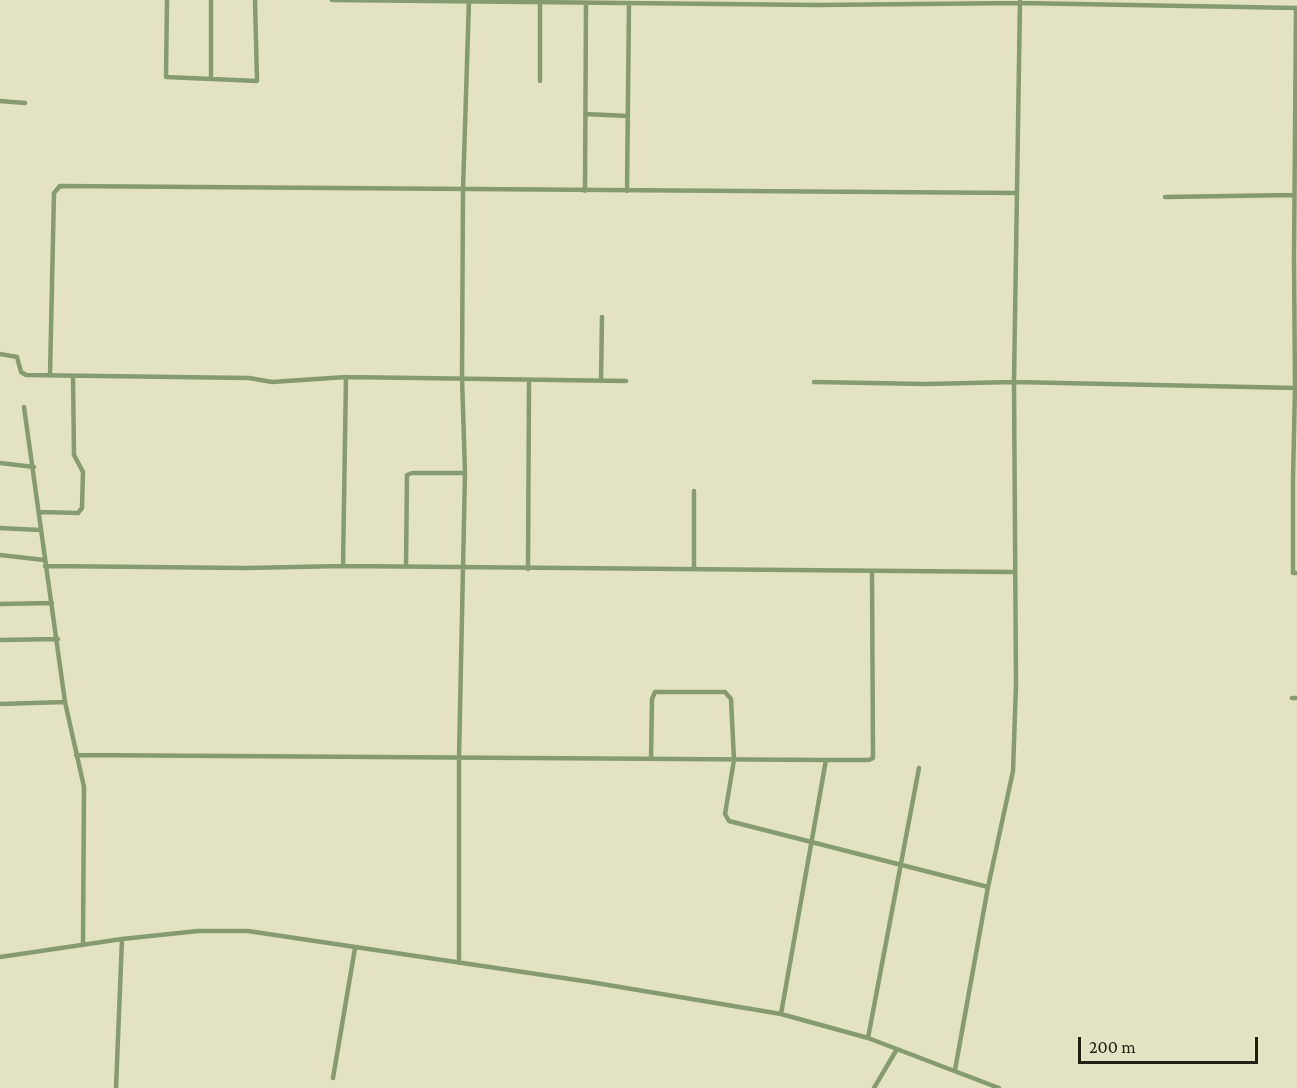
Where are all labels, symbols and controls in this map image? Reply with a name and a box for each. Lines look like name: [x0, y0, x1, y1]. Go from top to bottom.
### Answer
scale bar: [1081, 1025, 1261, 1063]
text: 200 m: [1089, 1037, 1136, 1057]

